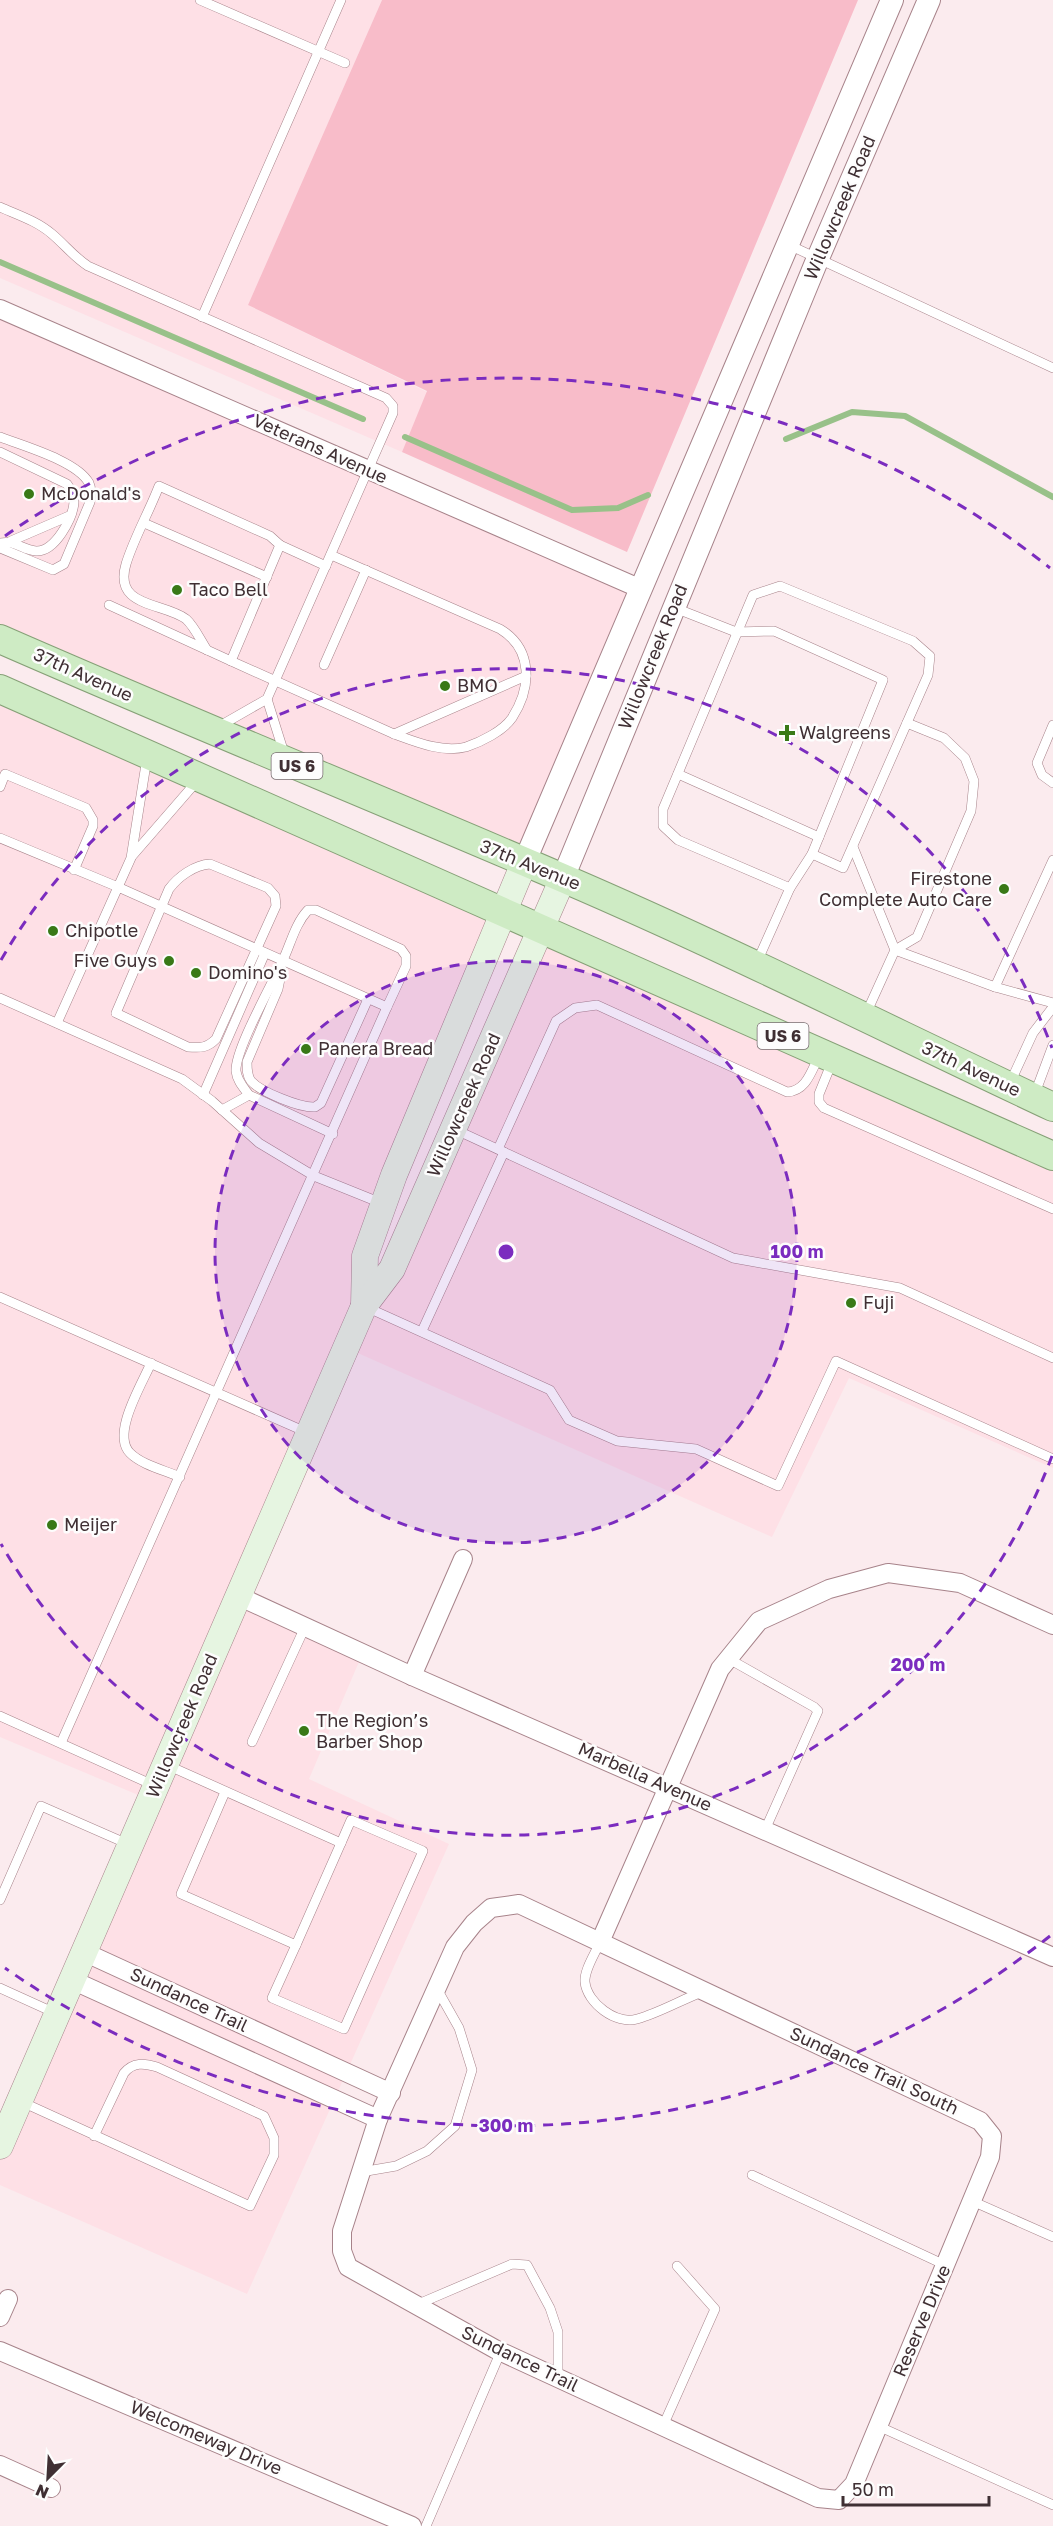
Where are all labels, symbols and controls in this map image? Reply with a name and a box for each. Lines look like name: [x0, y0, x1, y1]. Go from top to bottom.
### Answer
street label: Willowcreek Road: [799, 132, 879, 283]
street label: Veterans Avenue: [250, 409, 391, 488]
place label: McDonald's: [41, 482, 141, 504]
marker: McDonald's: [22, 487, 36, 501]
place label: Taco Bell: [189, 578, 268, 600]
street label: Willowcreek Road: [613, 581, 691, 732]
marker: Taco Bell: [170, 583, 184, 597]
street label: 37th Avenue: [30, 642, 136, 706]
place label: BMO: [457, 674, 498, 696]
marker: BMO: [438, 679, 452, 693]
place label: Walgreens: [799, 721, 891, 743]
marker: Walgreens: [780, 726, 794, 740]
road number: US 6: [272, 753, 322, 779]
street label: 37th Avenue: [477, 834, 584, 894]
place label: Firestone Complete Auto Care: [819, 867, 992, 910]
marker: Firestone Complete Auto Care: [997, 882, 1011, 896]
place label: Chipotle: [65, 919, 138, 941]
marker: Chipotle: [46, 924, 60, 938]
place label: Five Guys: [74, 949, 157, 971]
marker: Five Guys: [162, 954, 176, 968]
place label: Domino's: [208, 961, 287, 983]
marker: Domino's: [189, 966, 203, 980]
road number: US 6: [758, 1023, 808, 1049]
street label: Willowcreek Road: [422, 1029, 505, 1180]
street label: 37th Avenue: [919, 1036, 1024, 1101]
place label: Panera Bread: [318, 1037, 433, 1059]
marker: Panera Bread: [299, 1042, 313, 1056]
text: 100 m: [771, 1240, 823, 1262]
centre of rings: [496, 1242, 516, 1262]
place label: Fuji: [863, 1291, 894, 1313]
marker: Fuji: [844, 1296, 858, 1310]
place label: Meijer: [64, 1513, 117, 1535]
marker: Meijer: [45, 1518, 59, 1532]
street label: Willowcreek Road: [141, 1650, 221, 1801]
text: 200 m: [891, 1653, 945, 1675]
place label: The Region’s Barber Shop: [316, 1709, 428, 1752]
marker: The Region’s Barber Shop: [297, 1724, 311, 1738]
street label: Marbella Avenue: [575, 1737, 716, 1815]
street label: Sundance Trail: [127, 1962, 252, 2036]
street label: Sundance Trail South: [787, 2021, 962, 2119]
text: 300 m: [479, 2114, 533, 2136]
street label: Reserve Drive: [888, 2261, 955, 2380]
street label: Sundance Trail: [458, 2320, 583, 2396]
street label: Welcomeway Drive: [127, 2395, 286, 2479]
north arrow: [18, 2448, 78, 2508]
scale bar: [843, 2469, 988, 2507]
text: 50 m: [852, 2478, 894, 2500]
text: N: [32, 2480, 52, 2503]

